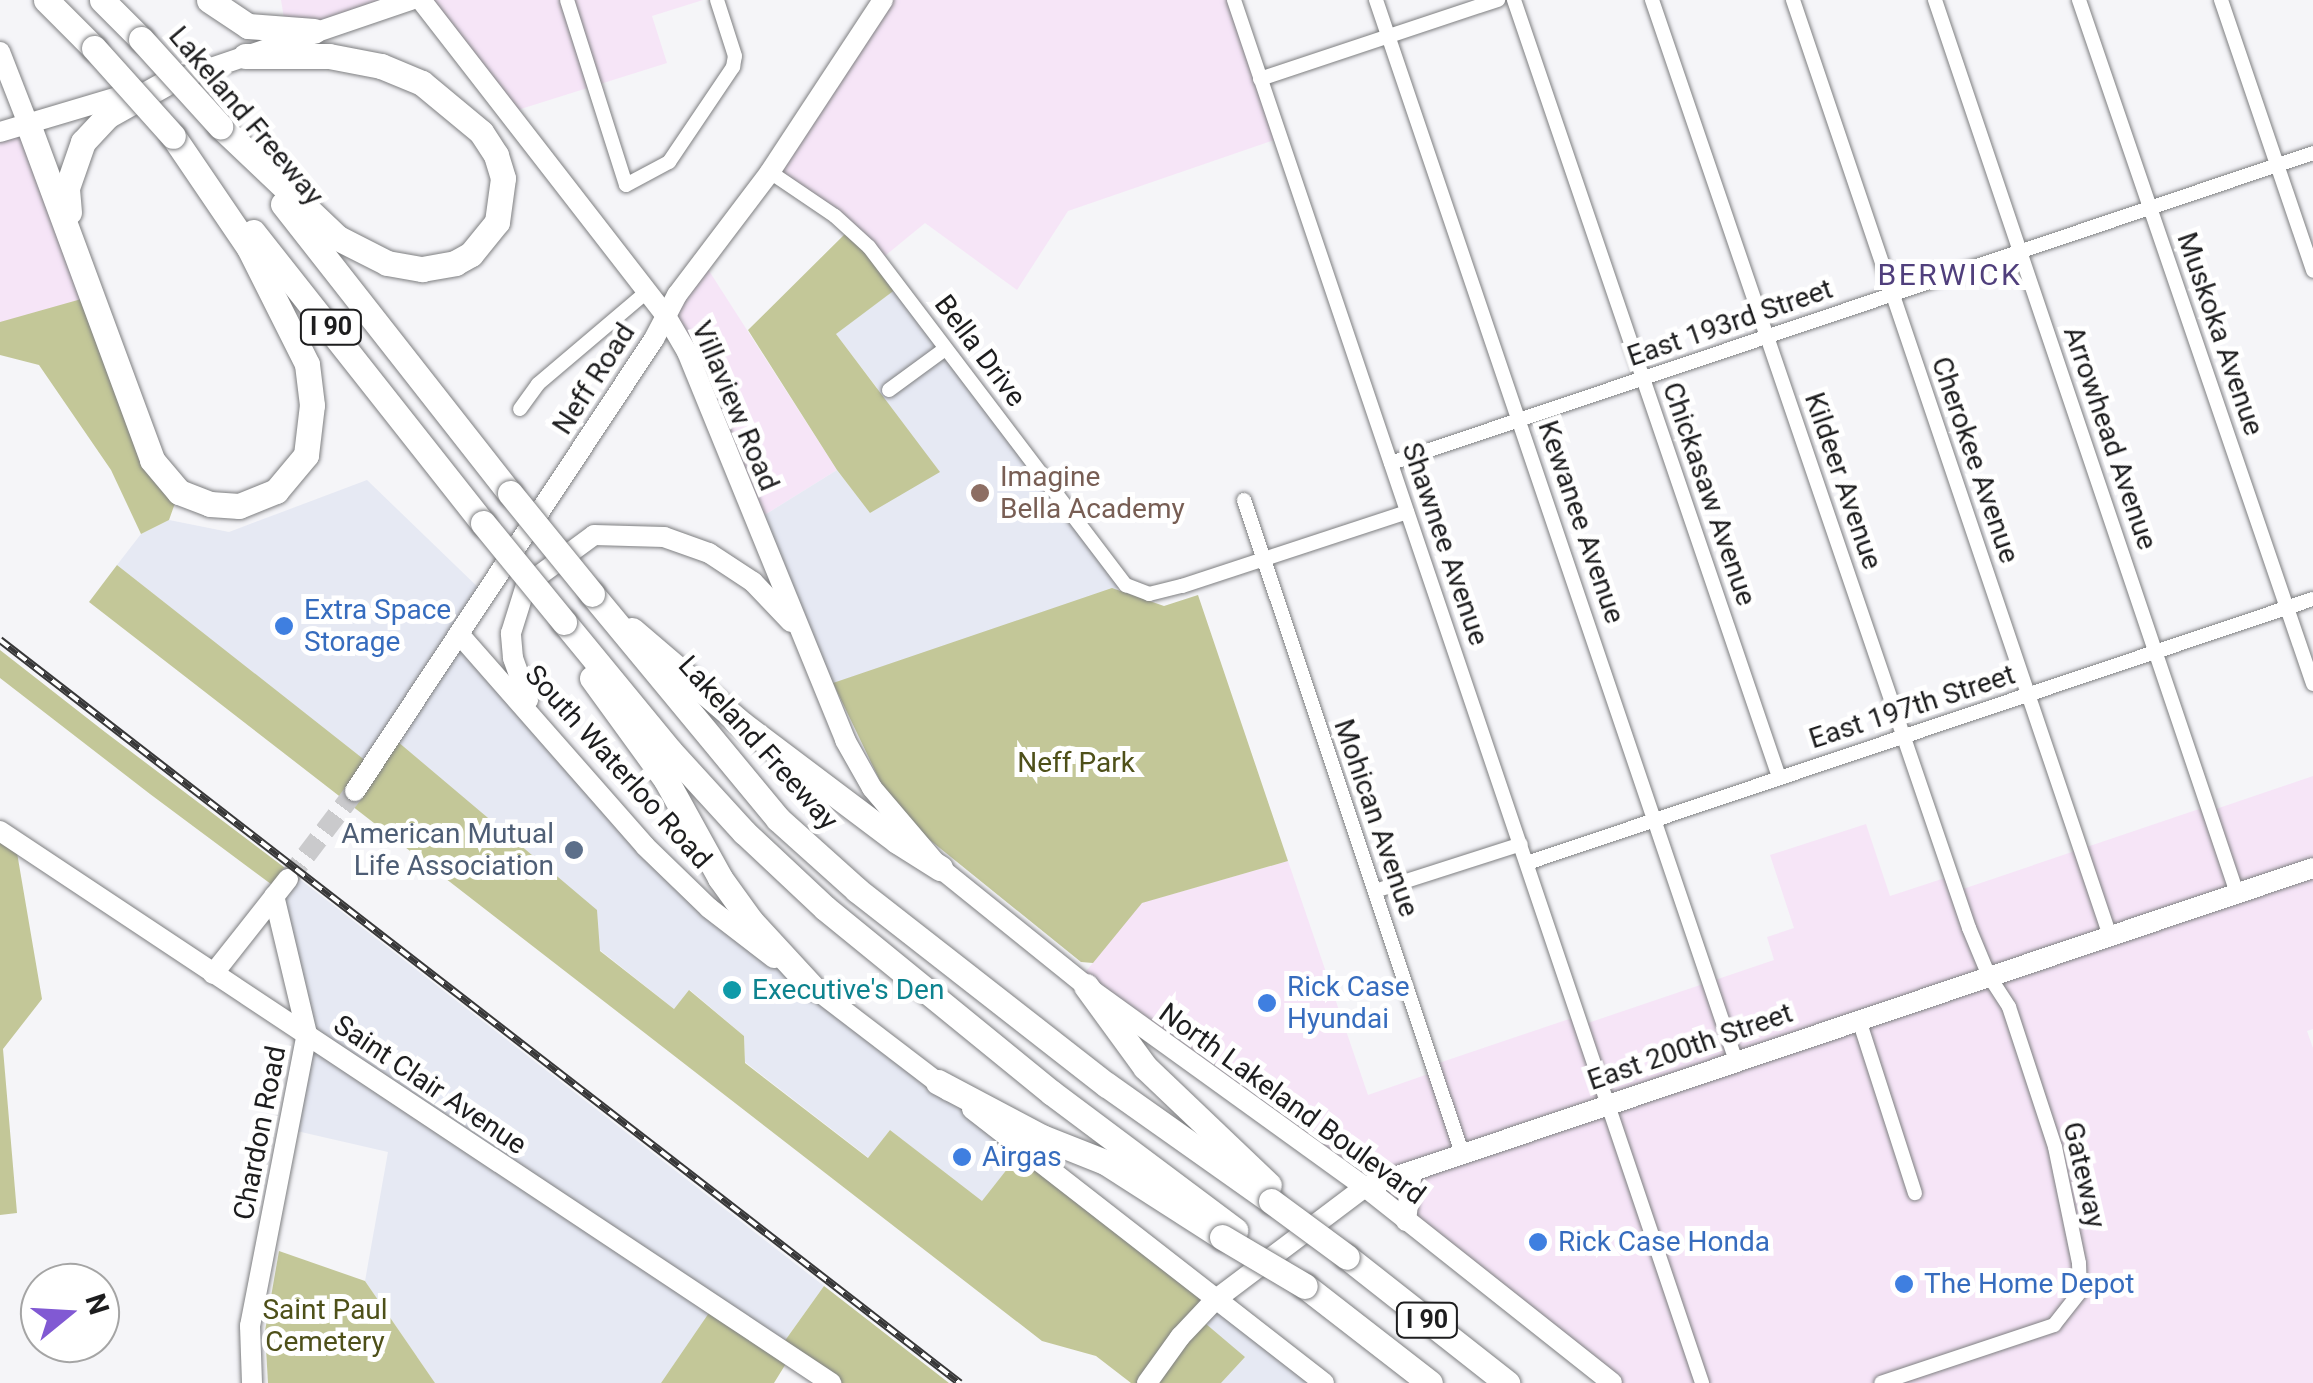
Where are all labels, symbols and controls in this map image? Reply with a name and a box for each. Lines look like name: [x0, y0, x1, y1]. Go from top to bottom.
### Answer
street label: Lakeland Freeway: [162, 20, 330, 212]
street label: Muskoka Avenue: [2170, 228, 2270, 440]
district label: BERWICK: [1878, 257, 2022, 293]
street label: East 193rd Street: [1623, 272, 1837, 374]
street label: Bella Drive: [927, 289, 1033, 413]
road number: I 90: [298, 307, 364, 347]
street label: Villaview Road: [684, 316, 786, 496]
street label: Neff Road: [546, 317, 642, 441]
street label: Arrowhead Avenue: [2056, 322, 2164, 554]
street label: Cherokee Avenue: [1924, 353, 2026, 567]
street label: Chickasaw Avenue: [1655, 378, 1763, 610]
street label: Kildeer Avenue: [1797, 388, 1889, 574]
street label: Kewanee Avenue: [1531, 416, 1631, 628]
street label: Shawnee Avenue: [1395, 438, 1495, 650]
place label: Imagine Bella Academy: [1000, 460, 1185, 526]
marker: Imagine Bella Academy: [969, 482, 991, 504]
place label: Extra Space Storage: [304, 593, 451, 659]
marker: Extra Space Storage: [273, 615, 295, 637]
street label: Lakeland Freeway: [671, 649, 845, 837]
street label: South Waterloo Road: [518, 658, 718, 876]
street label: East 197th Street: [1805, 658, 2019, 756]
street label: Mohican Avenue: [1327, 715, 1425, 921]
park label: Neff Park: [1017, 746, 1135, 780]
place label: American Mutual Life Association: [341, 817, 554, 883]
marker: American Mutual Life Association: [563, 839, 585, 861]
place label: Rick Case Hyundai: [1287, 970, 1410, 1036]
place label: Executive's Den: [752, 973, 944, 1007]
marker: Executive's Den: [721, 979, 743, 1001]
marker: Rick Case Hyundai: [1256, 992, 1278, 1014]
street label: North Lakeland Boulevard: [1152, 996, 1432, 1212]
street label: East 200th Street: [1583, 996, 1797, 1098]
street label: Saint Clair Avenue: [327, 1008, 533, 1162]
street label: Chardon Road: [227, 1043, 293, 1223]
street label: Gateway: [2056, 1119, 2112, 1231]
place label: Airgas: [982, 1140, 1062, 1174]
marker: Airgas: [951, 1146, 973, 1168]
place label: Rick Case Honda: [1558, 1225, 1770, 1259]
marker: Rick Case Honda: [1527, 1231, 1549, 1253]
north arrow: [20, 1263, 120, 1363]
place label: The Home Depot: [1924, 1267, 2134, 1301]
marker: The Home Depot: [1893, 1273, 1915, 1295]
text: N: [78, 1290, 116, 1319]
park label: Saint Paul Cemetery: [262, 1293, 388, 1359]
road number: I 90: [1394, 1300, 1460, 1340]

